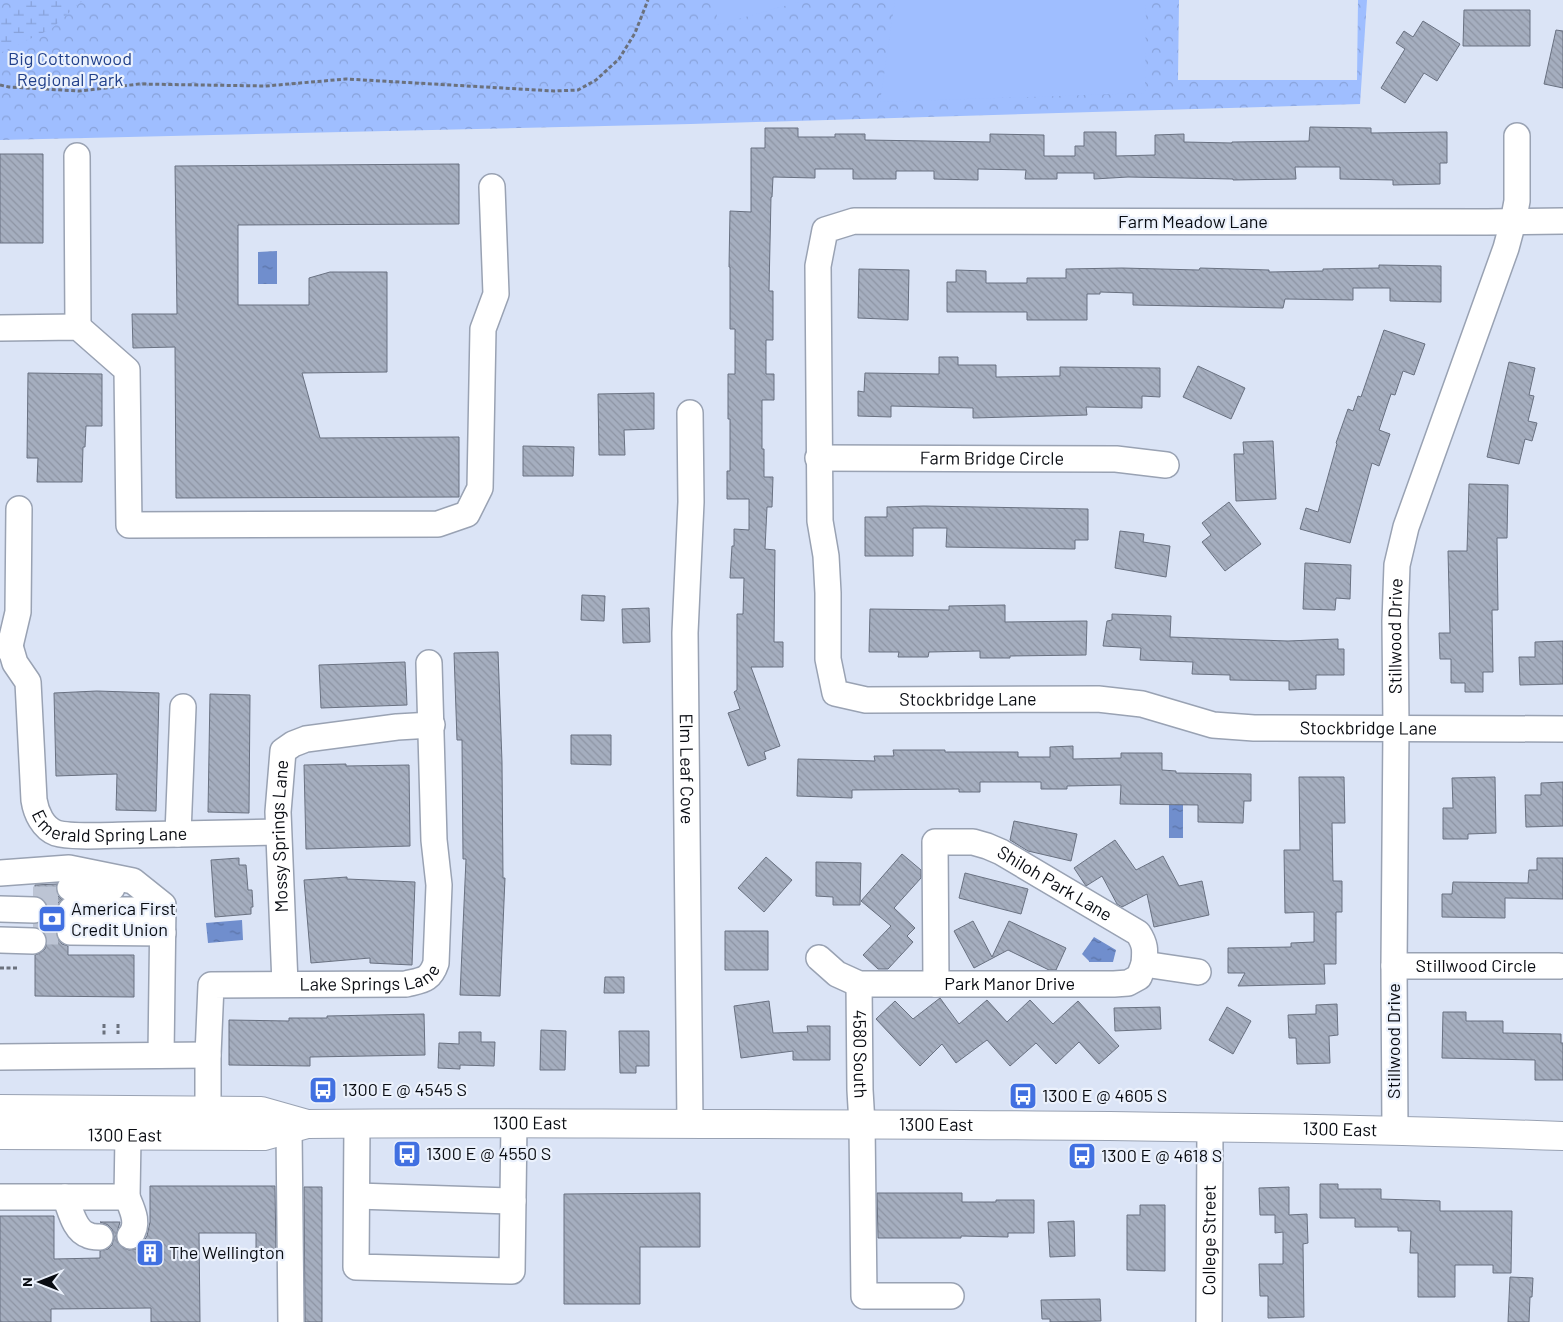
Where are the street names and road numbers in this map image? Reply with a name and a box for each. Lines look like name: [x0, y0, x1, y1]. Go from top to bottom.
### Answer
street label: Farm Meadow Lane: [1118, 210, 1268, 232]
street label: Farm Bridge Circle: [920, 446, 1064, 469]
street label: Stillwood Drive: [1383, 578, 1407, 694]
street label: Stockbridge Lane: [899, 687, 1037, 710]
street label: Elm Leaf Cove: [676, 713, 699, 824]
street label: Stockbridge Lane: [1300, 716, 1437, 739]
street label: Mossy Springs Lane: [266, 759, 292, 913]
street label: Emerald Spring Lane: [28, 806, 187, 846]
street label: Shiloh Park Lane: [994, 840, 1116, 925]
street label: Stillwood Circle: [1416, 954, 1536, 976]
street label: Lake Springs Lane: [299, 960, 444, 995]
street label: Park Manor Drive: [944, 972, 1075, 994]
street label: Stillwood Drive: [1382, 983, 1404, 1099]
street label: 4580 South: [849, 1010, 872, 1099]
street label: 1300 East: [493, 1111, 568, 1133]
street label: 1300 East: [899, 1113, 974, 1135]
street label: 1300 East: [1303, 1117, 1378, 1140]
street label: 1300 East: [88, 1123, 162, 1146]
street label: College Street: [1197, 1185, 1220, 1295]

